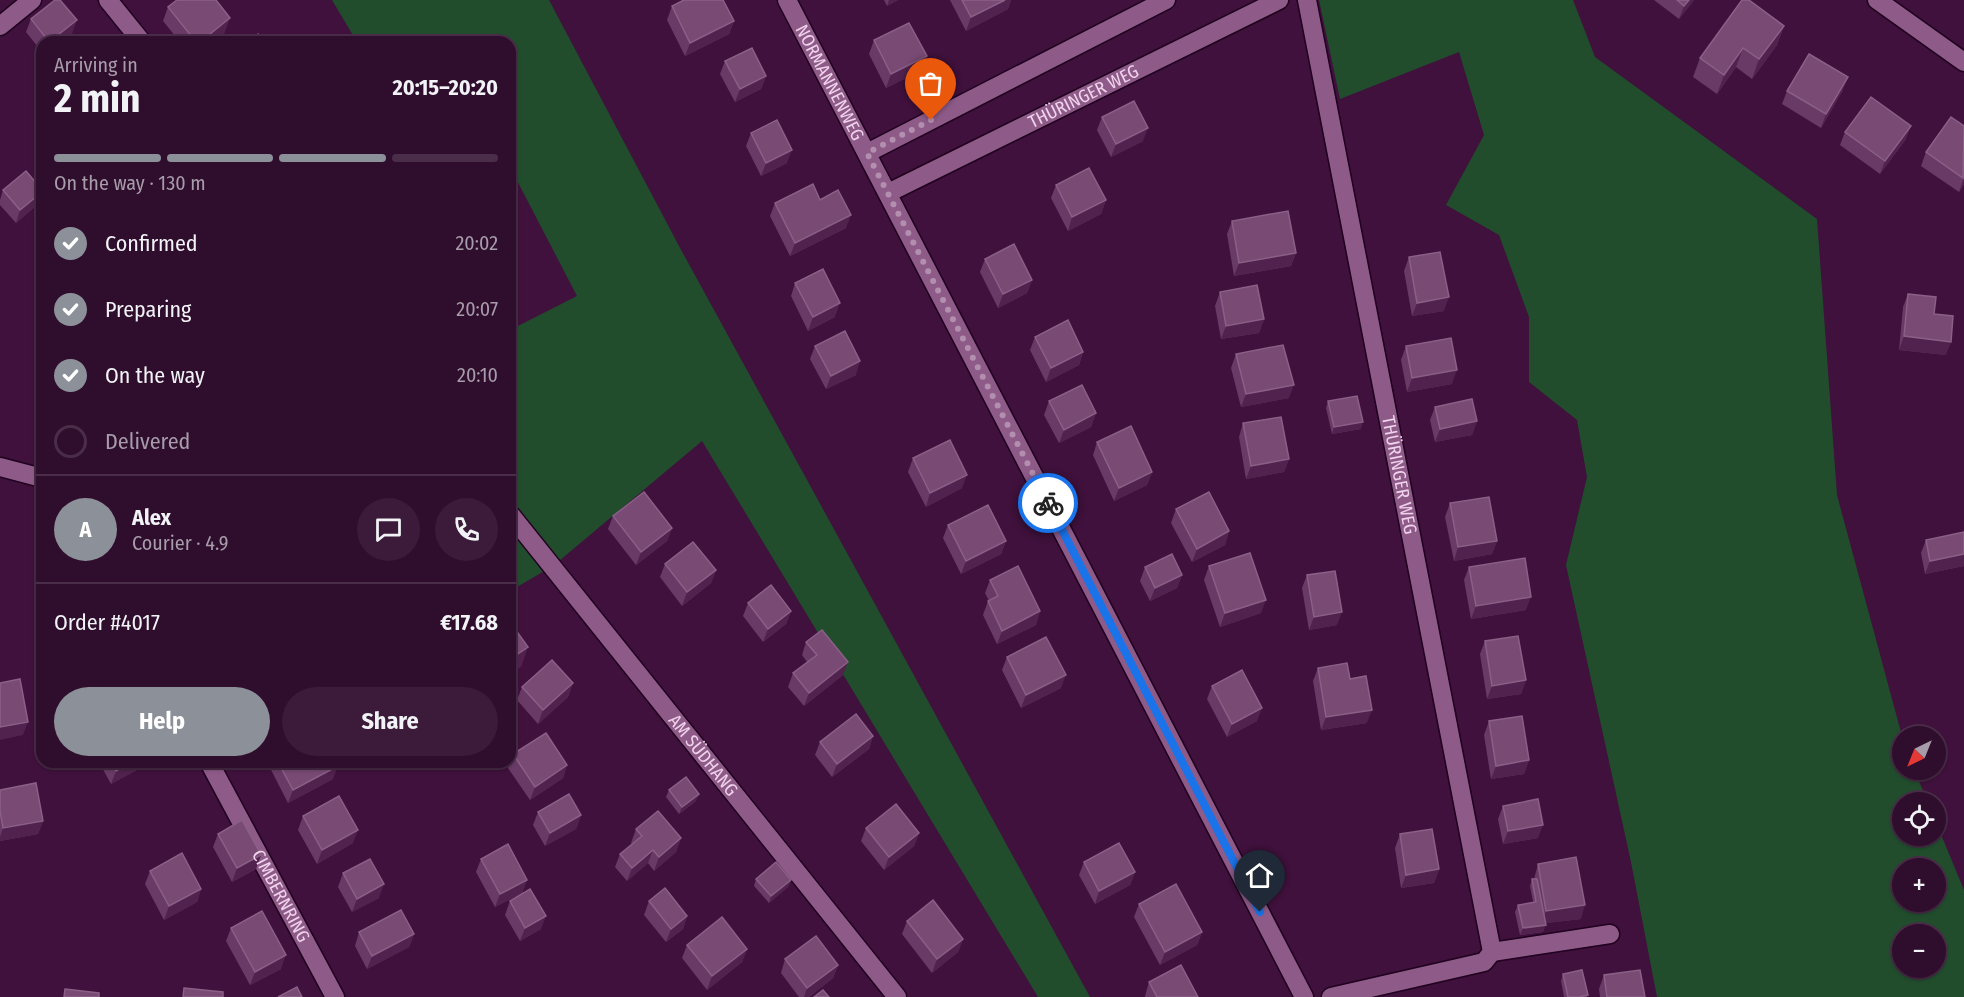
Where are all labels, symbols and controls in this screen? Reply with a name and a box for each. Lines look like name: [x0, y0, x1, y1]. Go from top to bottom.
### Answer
street label: NORMANNENWEG: [791, 21, 869, 144]
text: Arriving in: [54, 53, 138, 77]
pin: [905, 58, 956, 120]
street label: THÜRINGER WEG: [1025, 60, 1142, 133]
icon: bag: [914, 67, 947, 100]
text: 20:15–20:20: [393, 74, 498, 101]
text: 2 min: [54, 76, 140, 122]
text: On the way · 130 m: [54, 171, 206, 195]
icon: check: [54, 227, 87, 260]
text: Confirmed: [105, 230, 198, 257]
text: 20:02: [456, 231, 498, 255]
icon: check: [54, 293, 87, 326]
text: Preparing: [105, 296, 191, 323]
text: 20:07: [456, 297, 498, 321]
icon: check: [54, 359, 87, 392]
text: On the way: [105, 362, 205, 389]
text: 20:10: [457, 363, 498, 387]
street label: THÜRINGER WEG: [1377, 414, 1422, 536]
text: Delivered: [105, 428, 190, 455]
courier: [1018, 473, 1078, 533]
icon: bike: [1032, 487, 1065, 520]
button: chat: [357, 498, 420, 561]
button: phone: [435, 498, 498, 561]
text: Alex: [132, 504, 171, 531]
text: A: [80, 516, 91, 543]
text: Courier · 4.9: [132, 531, 228, 555]
text: Order #4017: [54, 609, 160, 636]
text: €17.68: [440, 609, 498, 636]
button: Help: [54, 687, 270, 756]
button: Share: [282, 687, 498, 756]
street label: AM SÜDHANG: [664, 710, 742, 800]
north arrow: [1892, 726, 1946, 780]
map controls: [1892, 726, 1946, 978]
button: locate: [1892, 792, 1946, 846]
street label: CIMBERNRING: [247, 846, 315, 946]
pin: [1234, 850, 1285, 912]
button: +: [1892, 858, 1946, 912]
icon: home: [1243, 859, 1276, 892]
button: −: [1892, 924, 1946, 978]

